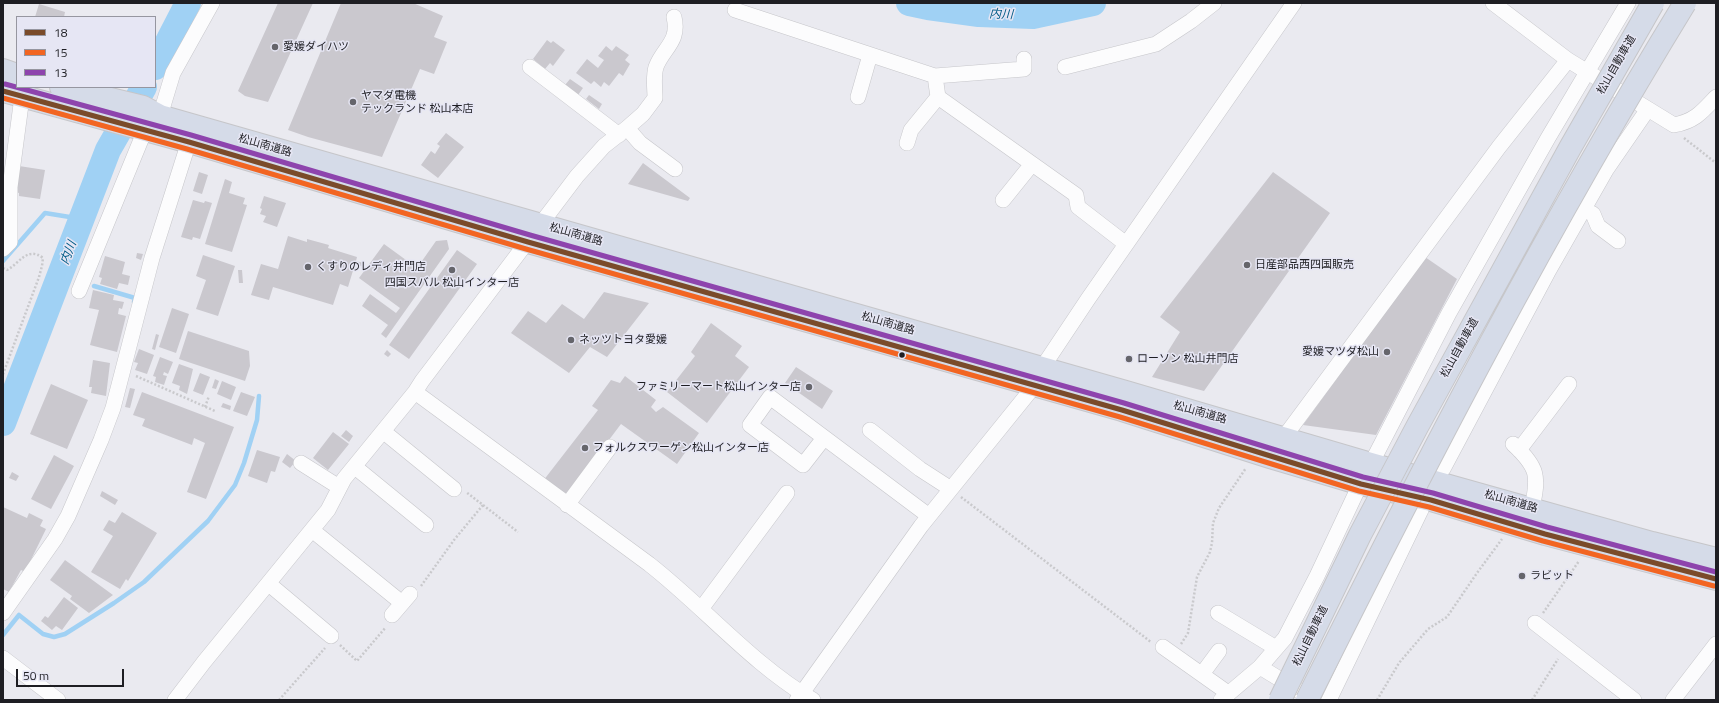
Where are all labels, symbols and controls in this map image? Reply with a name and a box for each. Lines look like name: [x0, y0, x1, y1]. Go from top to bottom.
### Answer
water label: 内川: [989, 7, 1013, 23]
legend: [16, 16, 156, 88]
text: 18: [54, 23, 67, 42]
street label: 松山自動車道: [1595, 33, 1639, 97]
place label: 愛媛ダイハツ: [283, 40, 349, 54]
marker: 愛媛ダイハツ: [270, 42, 280, 52]
text: 15: [54, 43, 67, 62]
text: 13: [54, 63, 67, 82]
place label: ヤマダ電機 テックランド 松山本店: [361, 89, 473, 115]
marker: ヤマダ電機 テックランド 松山本店: [348, 97, 358, 107]
street label: 松山南道路: [237, 132, 293, 160]
street label: 松山南道路: [548, 221, 604, 249]
water label: 内川: [58, 239, 80, 267]
place label: 日産部品西四国販売: [1255, 258, 1354, 272]
place label: くすりのレディ井門店: [316, 260, 426, 274]
marker: 日産部品西四国販売: [1242, 260, 1252, 270]
marker: くすりのレディ井門店: [303, 262, 313, 272]
marker: 四国スバル 松山インター店: [447, 265, 457, 275]
place label: 四国スバル 松山インター店: [385, 276, 519, 290]
street label: 松山南道路: [860, 310, 916, 338]
street label: 松山自動車道: [1438, 316, 1482, 380]
place label: ネッツトヨタ愛媛: [579, 333, 667, 347]
marker: ネッツトヨタ愛媛: [566, 335, 576, 345]
place label: 愛媛マツダ松山: [1302, 345, 1379, 359]
marker: 愛媛マツダ松山: [1382, 347, 1392, 357]
unlabelled marker: [897, 350, 907, 360]
place label: ローソン 松山井門店: [1137, 352, 1238, 366]
marker: ローソン 松山井門店: [1124, 354, 1134, 364]
place label: ファミリーマート松山インター店: [636, 380, 801, 394]
marker: ファミリーマート松山インター店: [804, 382, 814, 392]
street label: 松山南道路: [1172, 399, 1228, 427]
place label: フォルクスワーゲン松山インター店: [593, 441, 769, 455]
marker: フォルクスワーゲン松山インター店: [580, 443, 590, 453]
street label: 松山南道路: [1483, 488, 1539, 516]
place label: ラビット: [1530, 569, 1574, 583]
marker: ラビット: [1517, 571, 1527, 581]
street label: 松山自動車道: [1291, 603, 1331, 669]
scale bar: [18, 661, 126, 687]
text: 50 m: [23, 666, 49, 685]

